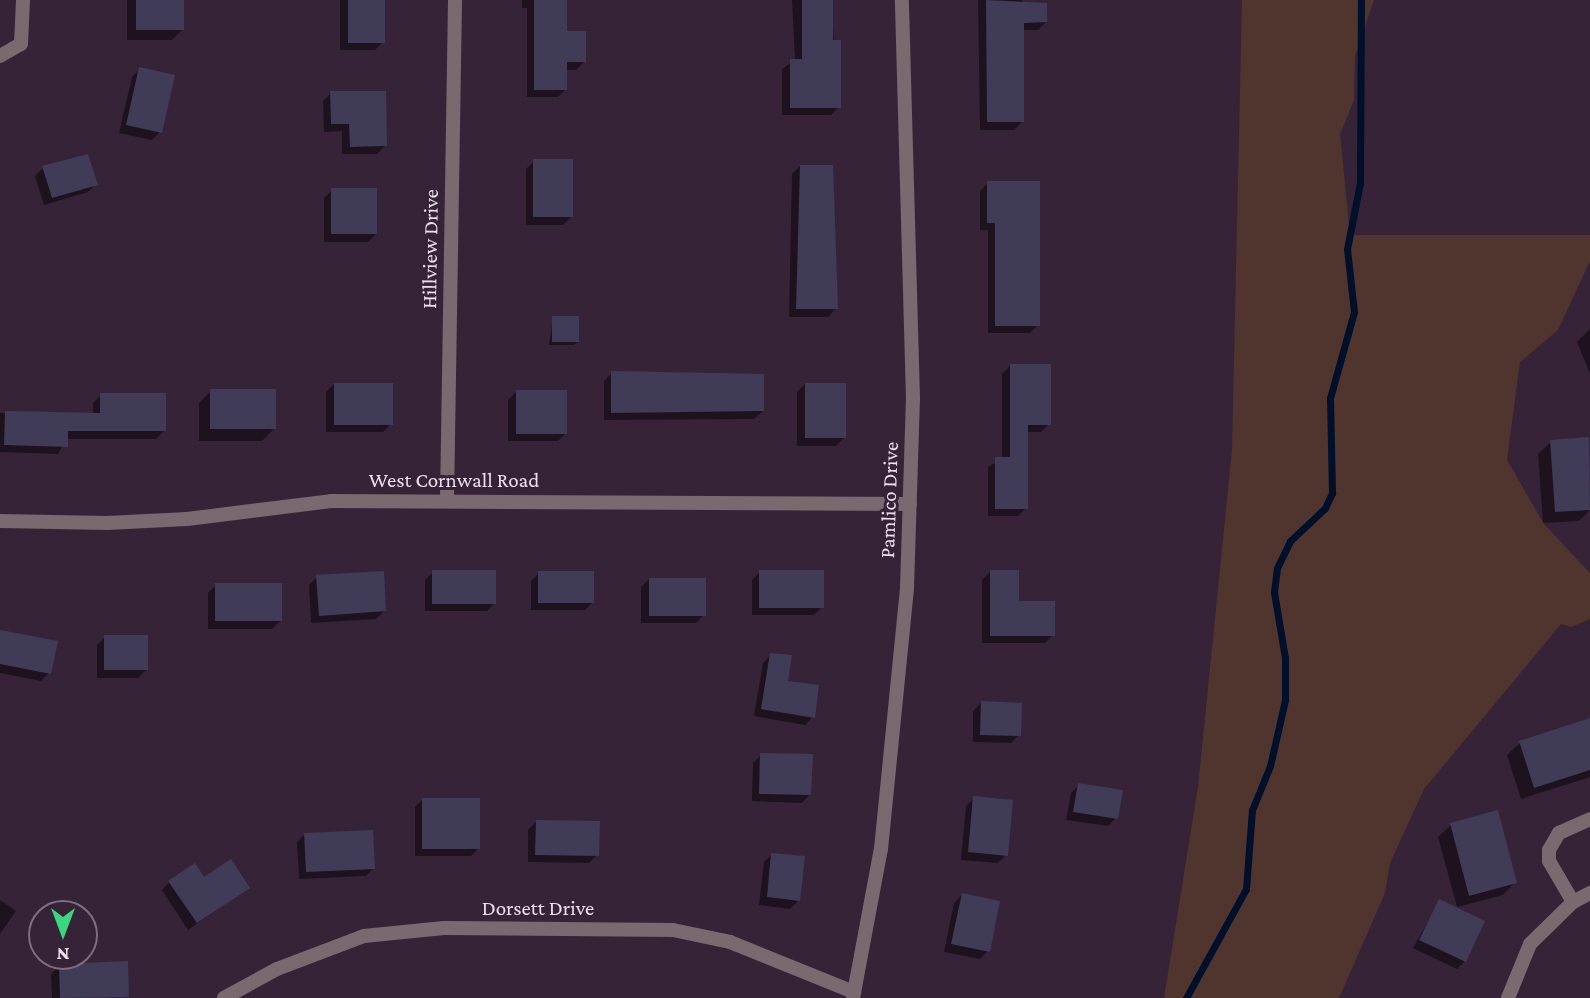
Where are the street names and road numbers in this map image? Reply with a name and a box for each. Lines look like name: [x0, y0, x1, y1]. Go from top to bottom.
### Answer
street label: Hillview Drive: [416, 189, 444, 309]
street label: Pamlico Drive: [874, 441, 904, 559]
street label: West Cornwall Road: [369, 467, 539, 493]
street label: Dorsett Drive: [482, 895, 594, 921]

